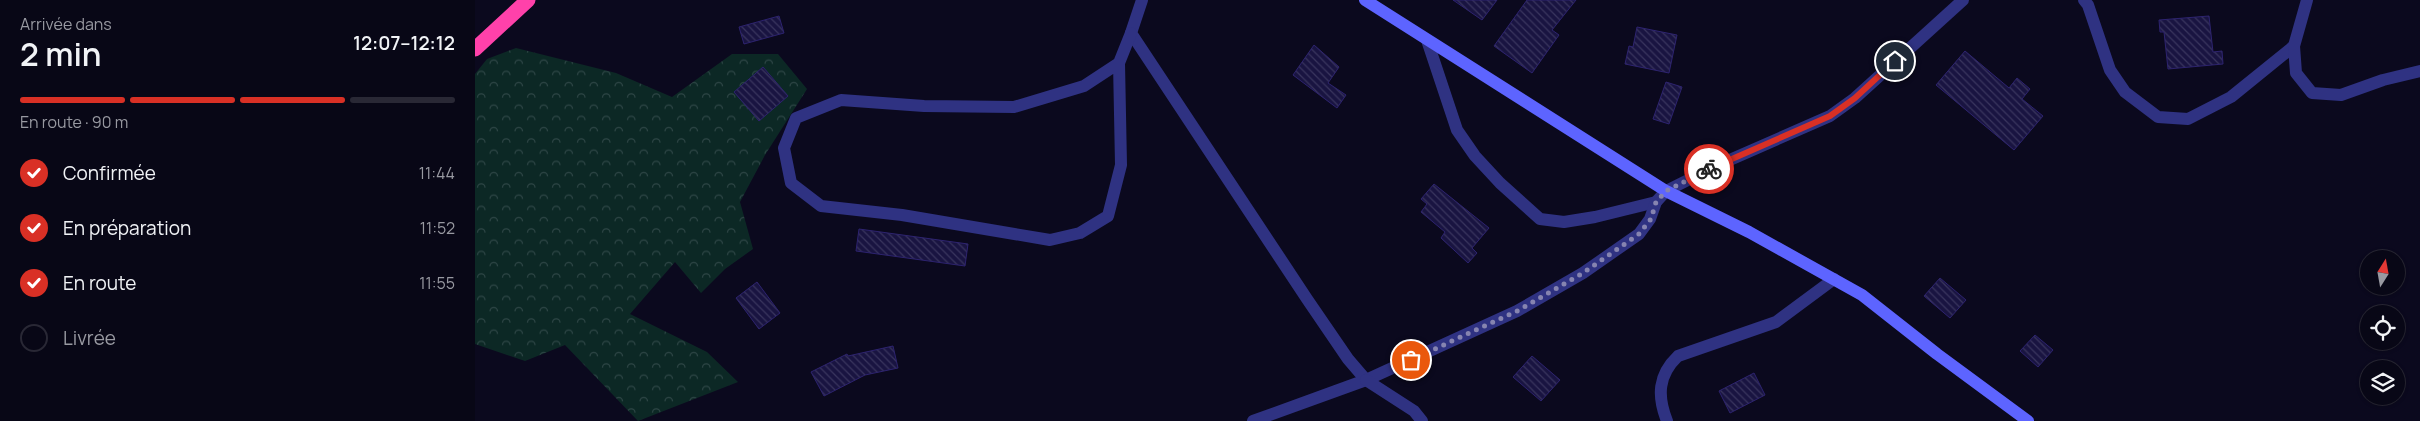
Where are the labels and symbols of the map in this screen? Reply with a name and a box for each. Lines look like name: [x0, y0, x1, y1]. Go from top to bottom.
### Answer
pin: [1874, 40, 1916, 82]
courier: [1684, 144, 1734, 194]
north arrow: [2360, 250, 2405, 295]
pin: [1390, 339, 1432, 381]

